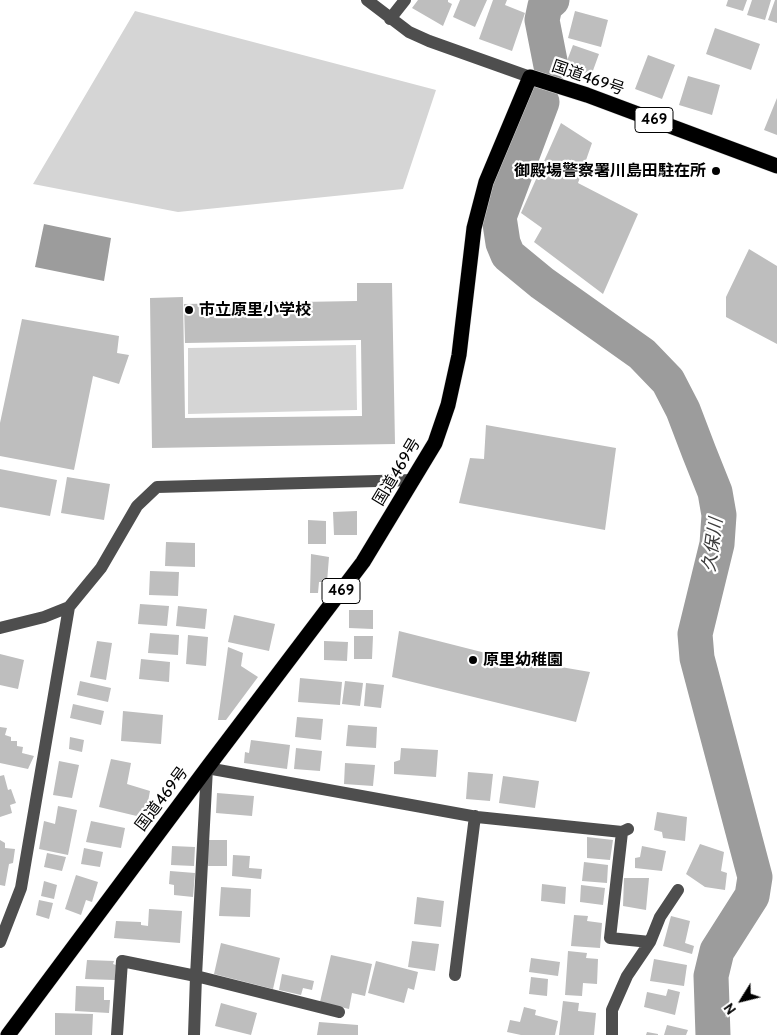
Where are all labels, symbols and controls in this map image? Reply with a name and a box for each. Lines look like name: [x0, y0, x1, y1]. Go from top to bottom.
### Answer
street label: 国道469号: [549, 57, 627, 99]
road number: 469: [635, 108, 673, 132]
place label: 御殿場警察署川島田駐在所: [514, 161, 706, 181]
marker: 御殿場警察署川島田駐在所: [710, 165, 722, 177]
place label: 市立原里小学校: [199, 300, 311, 320]
marker: 市立原里小学校: [183, 304, 195, 316]
street label: 国道469号: [369, 435, 425, 509]
water label: 久保川: [699, 517, 727, 573]
road number: 469: [322, 578, 360, 604]
place label: 原里幼稚園: [483, 650, 563, 670]
marker: 原里幼稚園: [467, 654, 479, 666]
street label: 国道469号: [132, 763, 192, 835]
north arrow: [717, 975, 767, 1025]
text: N: [720, 1000, 740, 1018]

